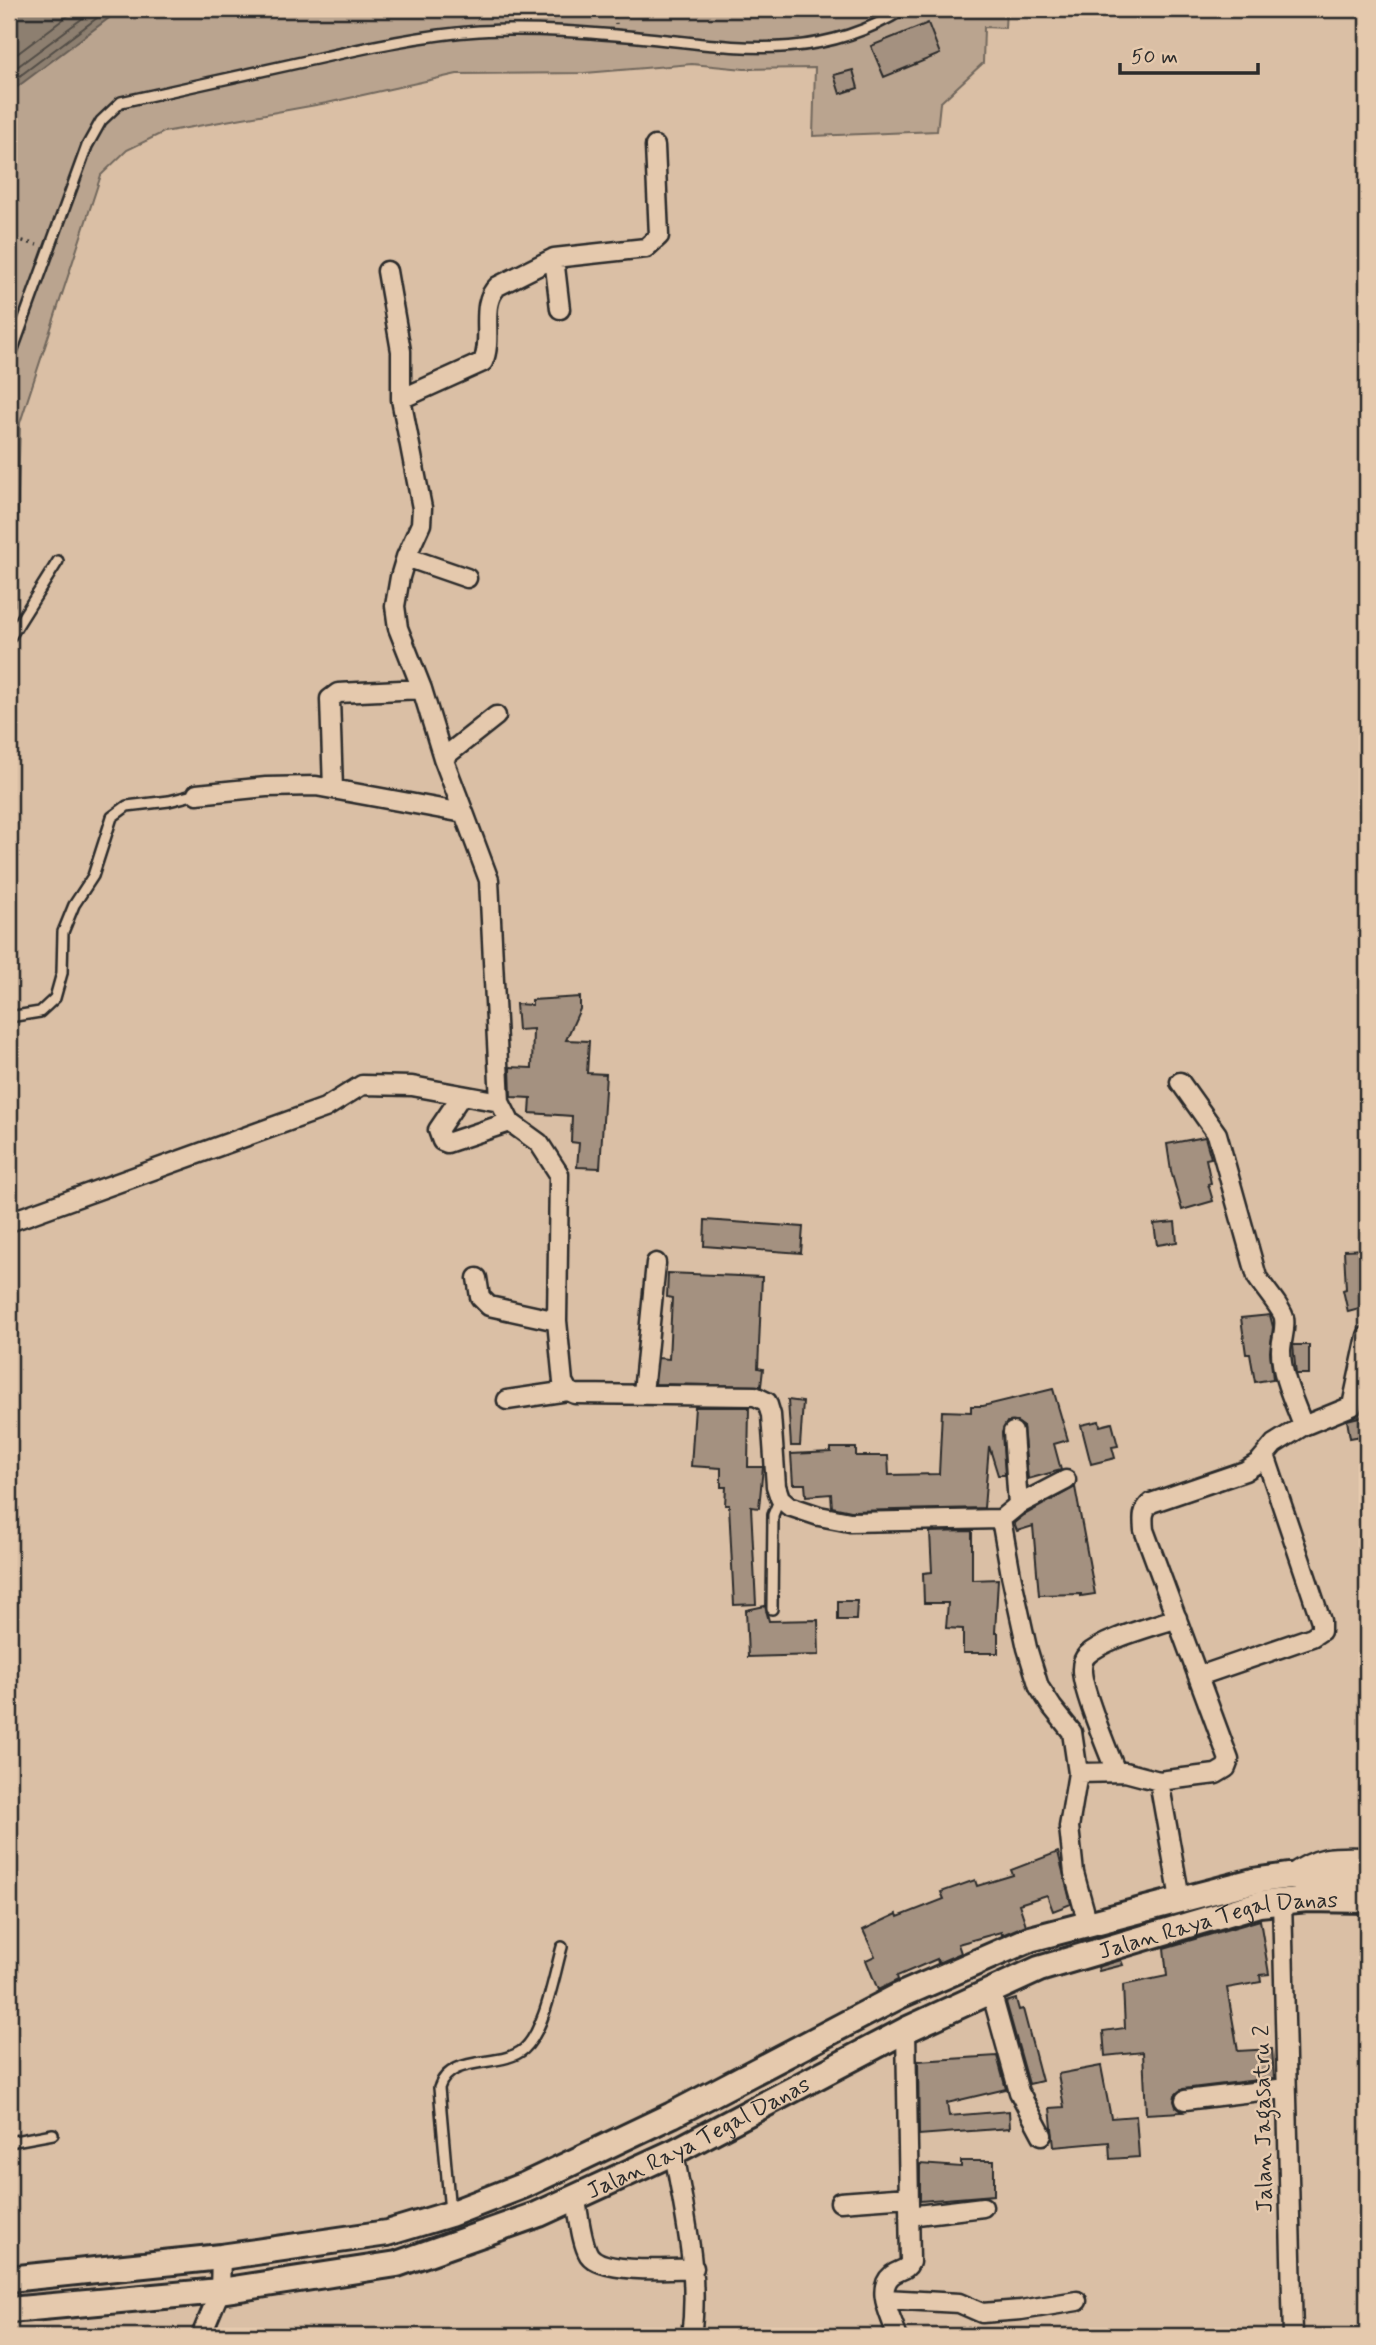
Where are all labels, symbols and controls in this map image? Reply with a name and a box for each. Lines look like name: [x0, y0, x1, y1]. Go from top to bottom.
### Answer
scale bar: [1120, 32, 1259, 76]
text: 50 m: [1131, 43, 1178, 71]
street label: Jalan Raya Tegal Danas: [1095, 1886, 1338, 1968]
street label: Jalan Jagasatru 2: [1247, 2025, 1283, 2213]
street label: Jalan Raya Tegal Danas: [582, 2070, 816, 2207]

